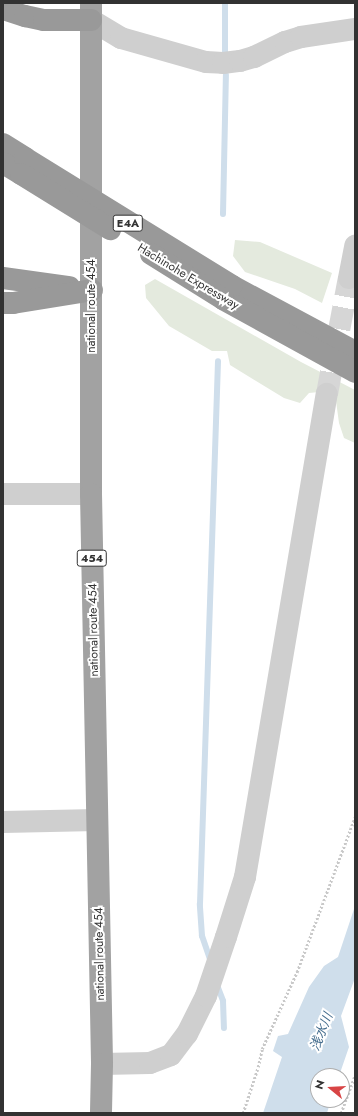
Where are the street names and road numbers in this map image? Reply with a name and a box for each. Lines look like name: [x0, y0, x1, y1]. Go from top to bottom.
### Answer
road number: E4A: [112, 214, 144, 232]
street label: Hachinohe Expressway: [135, 241, 241, 313]
street label: national route 454: [85, 259, 99, 353]
road number: 454: [76, 549, 108, 567]
street label: national route 454: [86, 583, 102, 677]
street label: national route 454: [92, 907, 108, 1001]

